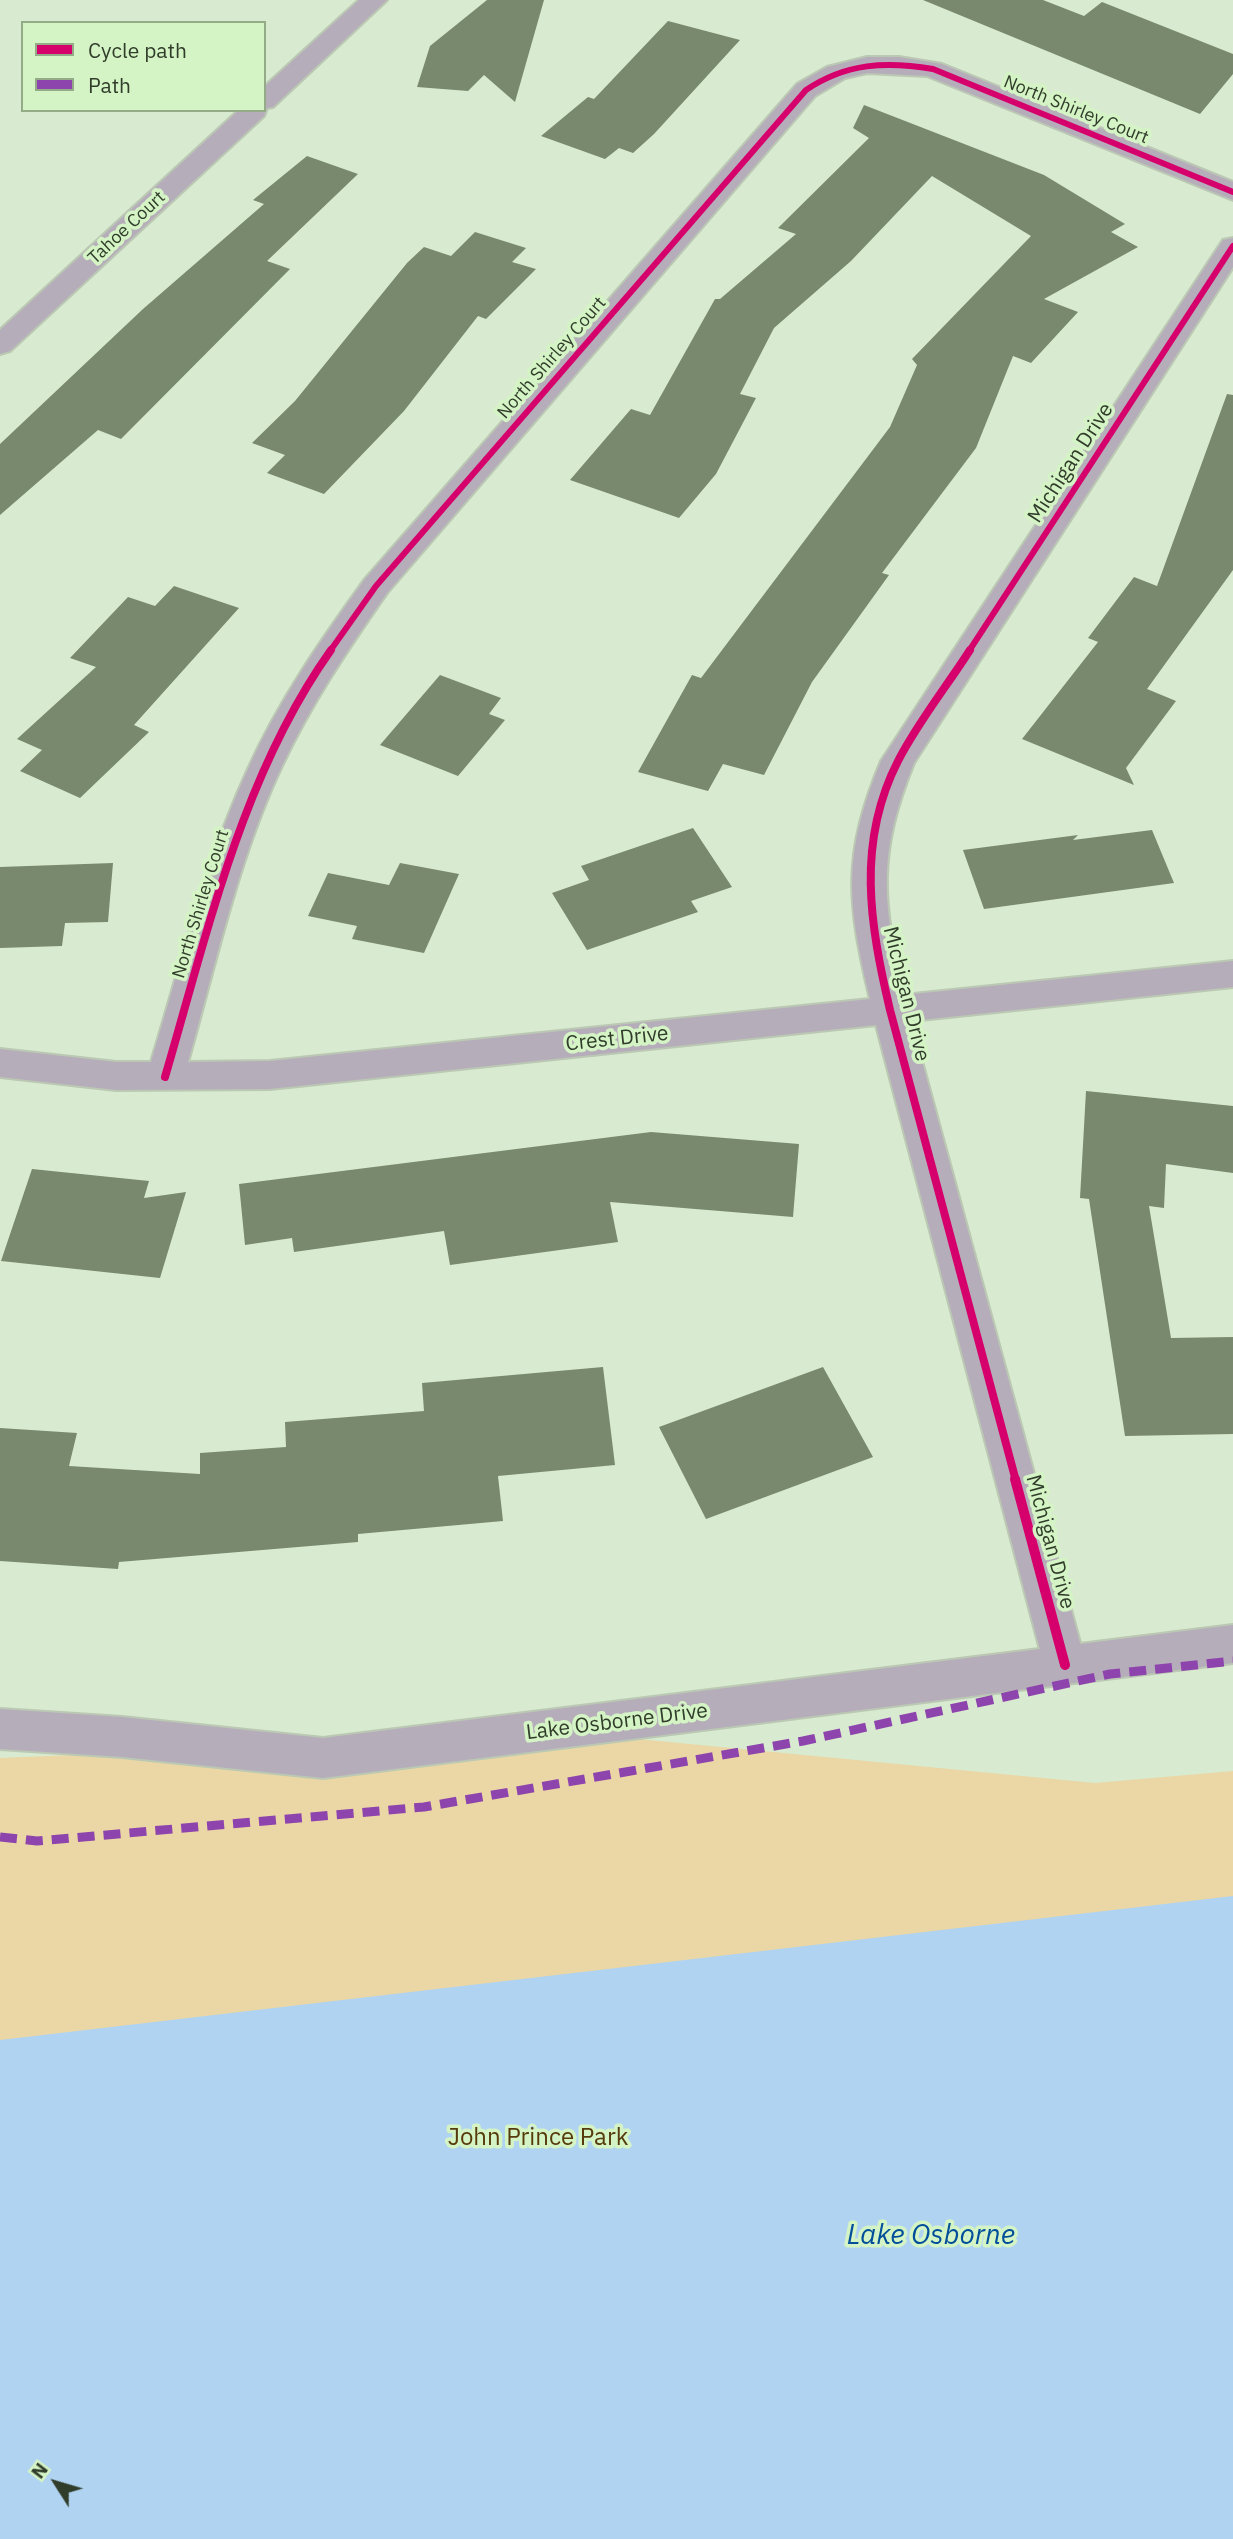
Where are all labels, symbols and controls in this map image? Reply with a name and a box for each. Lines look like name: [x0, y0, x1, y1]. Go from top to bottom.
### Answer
legend: [21, 21, 266, 112]
text: Cycle path: [88, 36, 187, 64]
text: Path: [88, 71, 131, 99]
street label: North Shirley Court: [1000, 71, 1152, 149]
street label: Tahoe Court: [84, 187, 170, 269]
street label: North Shirley Court: [493, 293, 611, 423]
street label: Michigan Drive: [1023, 398, 1119, 528]
street label: North Shirley Court: [168, 827, 234, 981]
street label: Michigan Drive: [877, 924, 935, 1064]
street label: Crest Drive: [564, 1021, 670, 1057]
street label: Michigan Drive: [1020, 1472, 1080, 1612]
street label: Lake Osborne Drive: [525, 1698, 709, 1746]
park label: John Prince Park: [448, 2124, 628, 2152]
water label: Lake Osborne: [847, 2219, 1015, 2253]
north arrow: [21, 2448, 91, 2518]
text: N: [25, 2458, 53, 2483]

